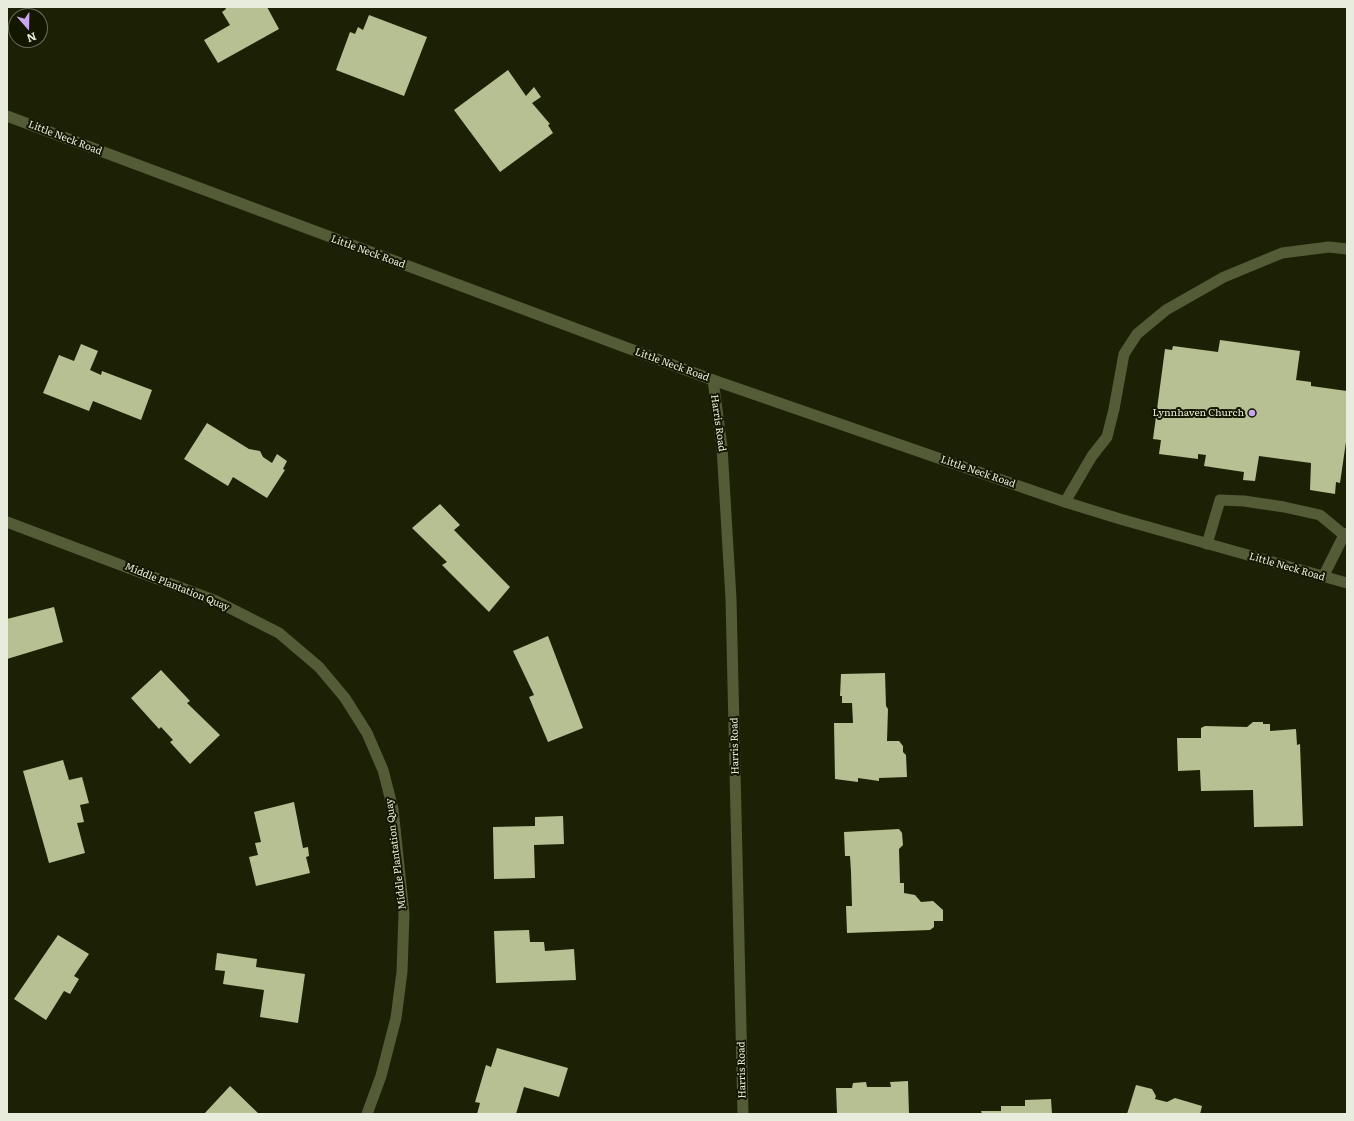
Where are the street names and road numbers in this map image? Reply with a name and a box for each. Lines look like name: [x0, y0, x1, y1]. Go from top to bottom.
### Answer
street label: Little Neck Road: [26, 118, 104, 158]
street label: Little Neck Road: [329, 233, 407, 271]
street label: Little Neck Road: [633, 346, 711, 384]
street label: Harris Road: [708, 394, 728, 452]
street label: Little Neck Road: [939, 454, 1017, 490]
street label: Little Neck Road: [1248, 550, 1326, 584]
street label: Middle Plantation Quay: [123, 560, 231, 614]
street label: Harris Road: [729, 717, 741, 775]
street label: Middle Plantation Quay: [383, 798, 409, 910]
street label: Harris Road: [736, 1041, 748, 1099]

